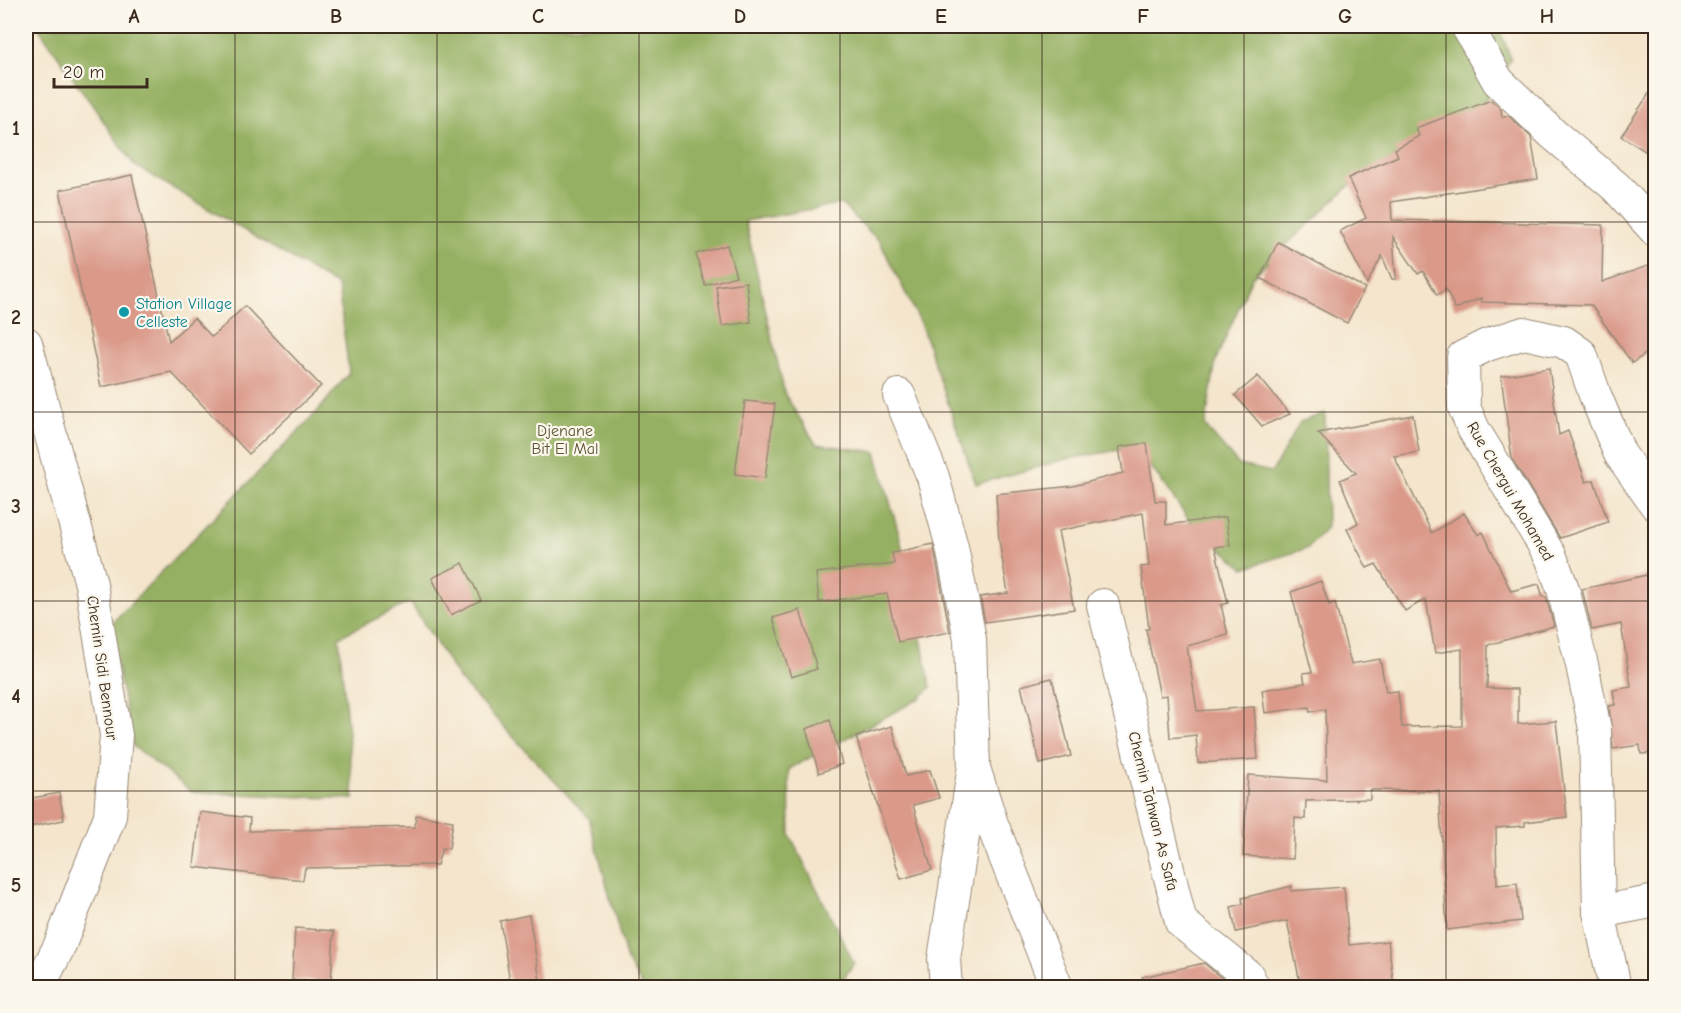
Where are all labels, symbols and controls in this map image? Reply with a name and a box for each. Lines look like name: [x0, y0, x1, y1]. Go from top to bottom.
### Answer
text: A: [128, 5, 140, 28]
text: B: [330, 5, 342, 28]
text: C: [532, 5, 544, 28]
text: D: [734, 5, 746, 28]
text: E: [935, 5, 947, 28]
text: F: [1137, 5, 1149, 28]
text: G: [1338, 5, 1352, 28]
text: H: [1540, 5, 1554, 28]
scale bar: [54, 51, 147, 89]
text: 20 m: [63, 62, 104, 83]
text: 1: [12, 117, 20, 140]
place label: Station Village Celleste: [136, 295, 232, 331]
marker: Station Village Celleste: [117, 305, 131, 319]
text: 2: [11, 306, 21, 329]
street label: Rue Chergui Mohamed: [1463, 419, 1557, 564]
park label: Djenane Bit El Mal: [531, 422, 599, 458]
text: 3: [11, 495, 21, 518]
street label: Chemin Sidi Bennour: [83, 595, 121, 742]
text: 4: [11, 685, 21, 708]
street label: Chemin Tahwan As Safa: [1124, 730, 1182, 893]
text: 5: [11, 874, 21, 897]

